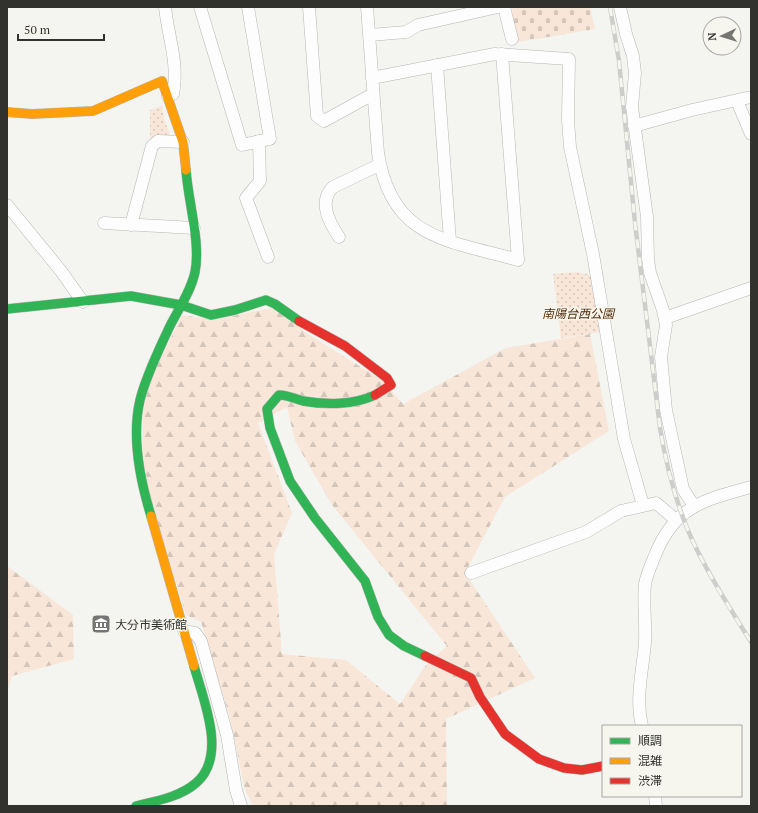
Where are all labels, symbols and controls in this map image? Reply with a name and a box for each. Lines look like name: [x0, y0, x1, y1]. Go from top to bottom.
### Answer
scale bar: [18, 16, 104, 42]
north arrow: [702, 16, 742, 56]
text: 50 m: [24, 22, 51, 37]
text: N: [705, 31, 719, 41]
park label: 南陽台西公園: [542, 306, 616, 321]
museum icon: 大分市美術館: [90, 613, 112, 635]
place label: 大分市美術館: [115, 617, 187, 632]
legend: [602, 725, 742, 797]
text: 順調: [638, 733, 662, 748]
text: 混雑: [638, 753, 662, 768]
text: 渋滞: [638, 773, 662, 788]

